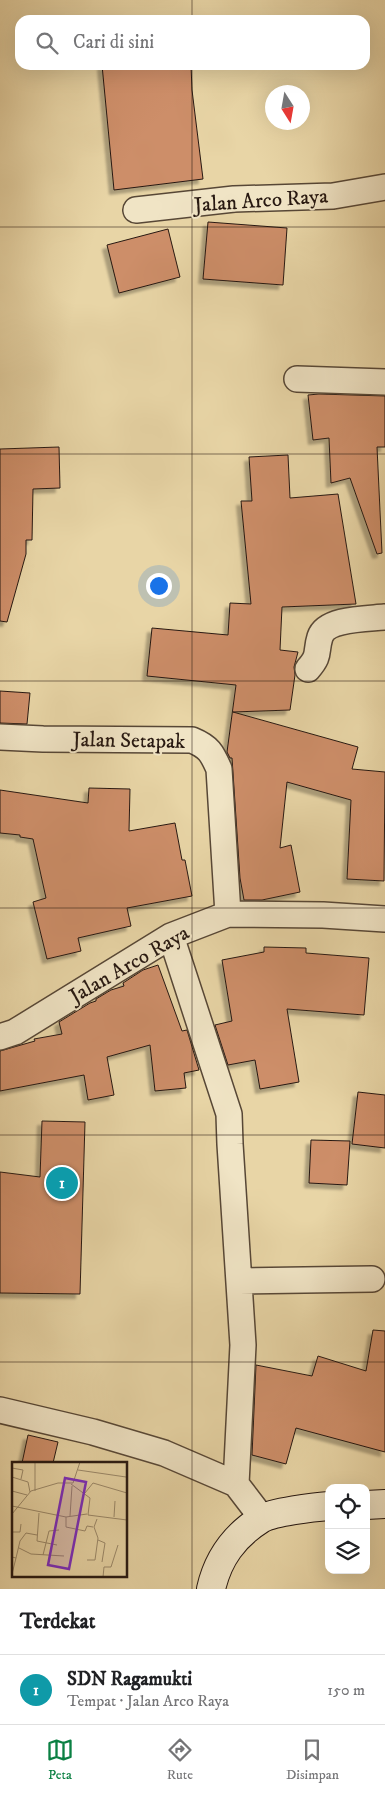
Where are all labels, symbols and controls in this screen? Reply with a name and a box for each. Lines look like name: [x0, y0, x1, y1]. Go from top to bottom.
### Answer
search box: [15, 15, 370, 70]
icon: search: [33, 29, 61, 57]
text: Cari di sini: [73, 31, 154, 54]
north arrow: [265, 85, 310, 130]
street label: Jalan Arco Raya: [191, 183, 329, 219]
your location: [146, 573, 172, 599]
street label: Jalan Setapak: [70, 727, 186, 755]
street label: Jalan Arco Raya: [63, 920, 194, 1011]
pin: 1: [46, 1164, 78, 1202]
inset map: [12, 1462, 128, 1576]
map controls: [325, 1484, 370, 1574]
button: locate: [325, 1484, 370, 1529]
button: layers: [325, 1529, 370, 1574]
text: Terdekat: [20, 1609, 95, 1635]
text: SDN Ragamukti: [67, 1668, 192, 1691]
text: 1: [33, 1680, 39, 1700]
text: 150 m: [327, 1680, 365, 1700]
text: Tempat · Jalan Arco Raya: [67, 1691, 229, 1711]
tab: Peta: [46, 1736, 74, 1784]
tab: Rute: [166, 1736, 194, 1784]
tab: Disimpan: [286, 1736, 339, 1784]

